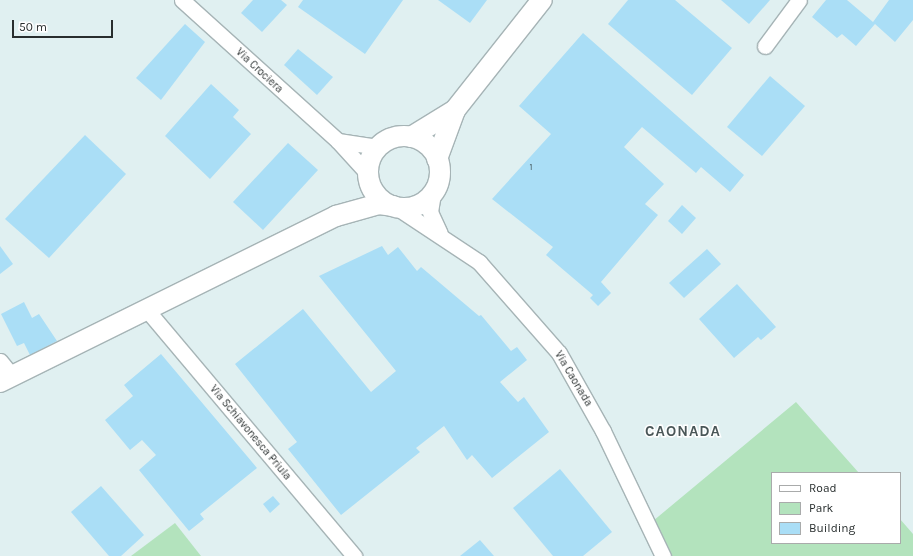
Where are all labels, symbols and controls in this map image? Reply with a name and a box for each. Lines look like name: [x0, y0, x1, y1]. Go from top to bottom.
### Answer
scale bar: [14, 12, 115, 38]
text: 50 m: [19, 20, 47, 34]
street label: Via Crociera: [233, 46, 285, 96]
house number: 1: [530, 162, 532, 172]
street label: Via Caonada: [551, 349, 595, 409]
street label: Via Schiavonesca Priula: [207, 383, 293, 483]
district label: CAONADA: [645, 423, 721, 441]
legend: [771, 472, 901, 544]
text: Road: [809, 481, 837, 495]
text: Park: [809, 501, 833, 515]
text: Building: [809, 521, 855, 535]

